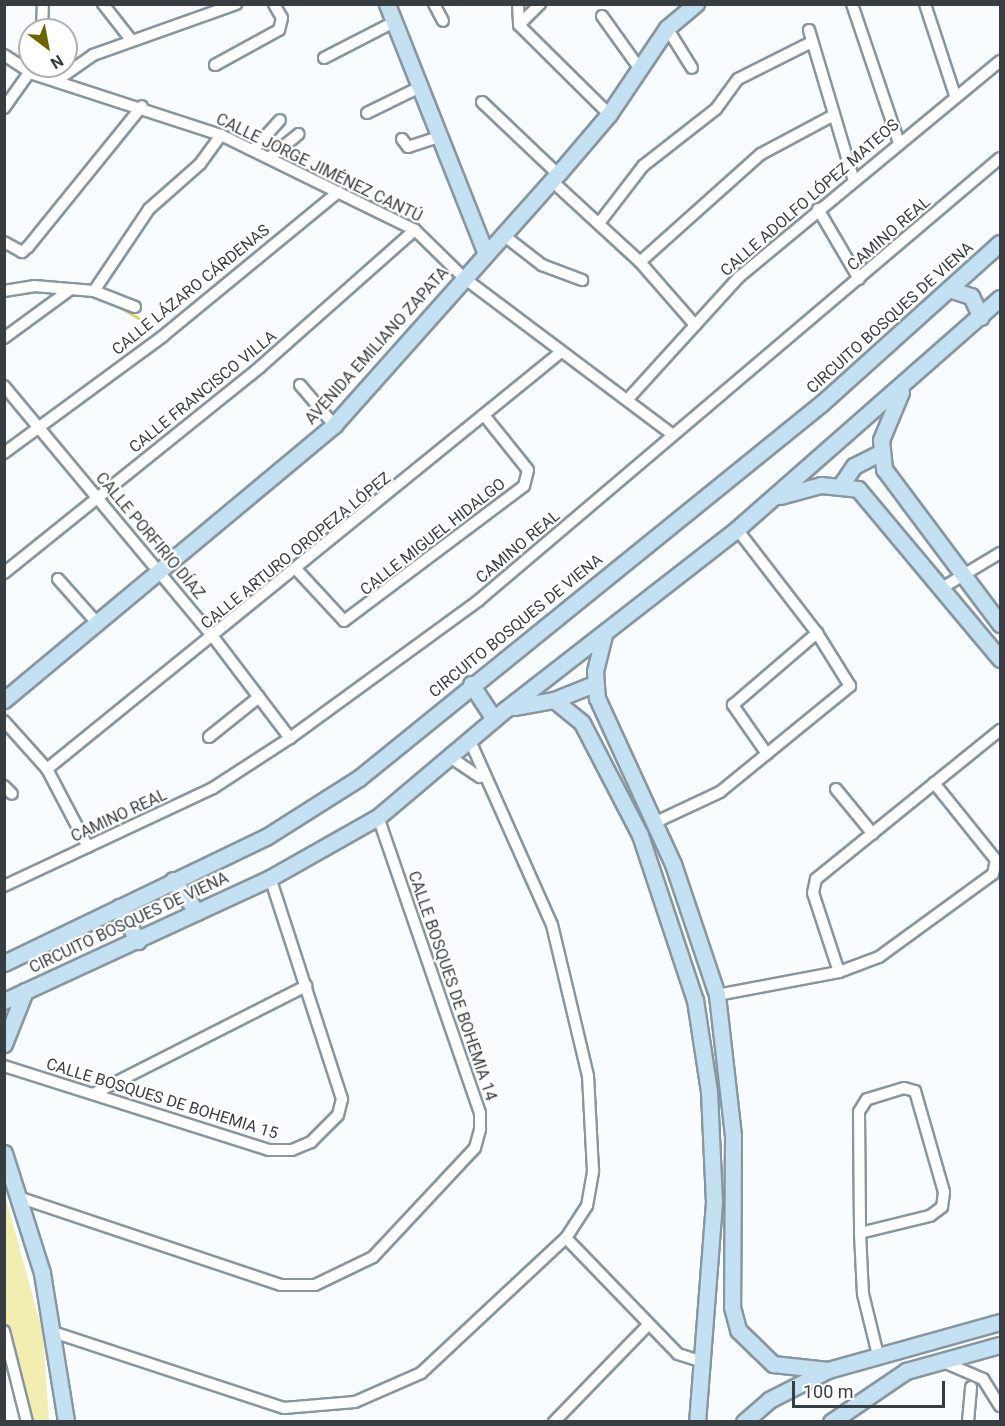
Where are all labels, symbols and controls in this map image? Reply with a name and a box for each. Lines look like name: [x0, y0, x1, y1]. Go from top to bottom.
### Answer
north arrow: [18, 18, 78, 78]
text: N: [47, 51, 67, 73]
street label: CALLE JORGE JIMÉNEZ CANTÚ: [213, 110, 425, 226]
street label: CALLE ADOLFO LÓPEZ MATEOS: [717, 115, 903, 281]
street label: CAMINO REAL: [844, 193, 934, 275]
street label: CALLE LÁZARO CÁRDENAS: [108, 221, 274, 359]
street label: CIRCUITO BOSQUES DE VIENA: [803, 238, 977, 398]
street label: AVENIDA EMILIANO ZAPATA: [301, 263, 453, 429]
street label: CALLE FRANCISCO VILLA: [126, 327, 280, 457]
street label: CALLE ARTURO OROPEZA LÓPEZ: [197, 468, 395, 634]
street label: CALLE PORFIRIO DÍAZ: [91, 469, 209, 603]
street label: CALLE MIGUEL HIDALGO: [357, 474, 509, 600]
street label: CAMINO REAL: [472, 506, 564, 588]
street label: CIRCUITO BOSQUES DE VIENA: [425, 550, 607, 702]
street label: CAMINO REAL: [68, 785, 170, 847]
street label: CIRCUITO BOSQUES DE VIENA: [26, 868, 232, 978]
street label: CALLE BOSQUES DE BOHEMIA 14: [404, 869, 500, 1103]
street label: CALLE BOSQUES DE BOHEMIA 15: [44, 1055, 280, 1143]
scale bar: [795, 1369, 948, 1407]
text: 100 m: [803, 1381, 854, 1402]

